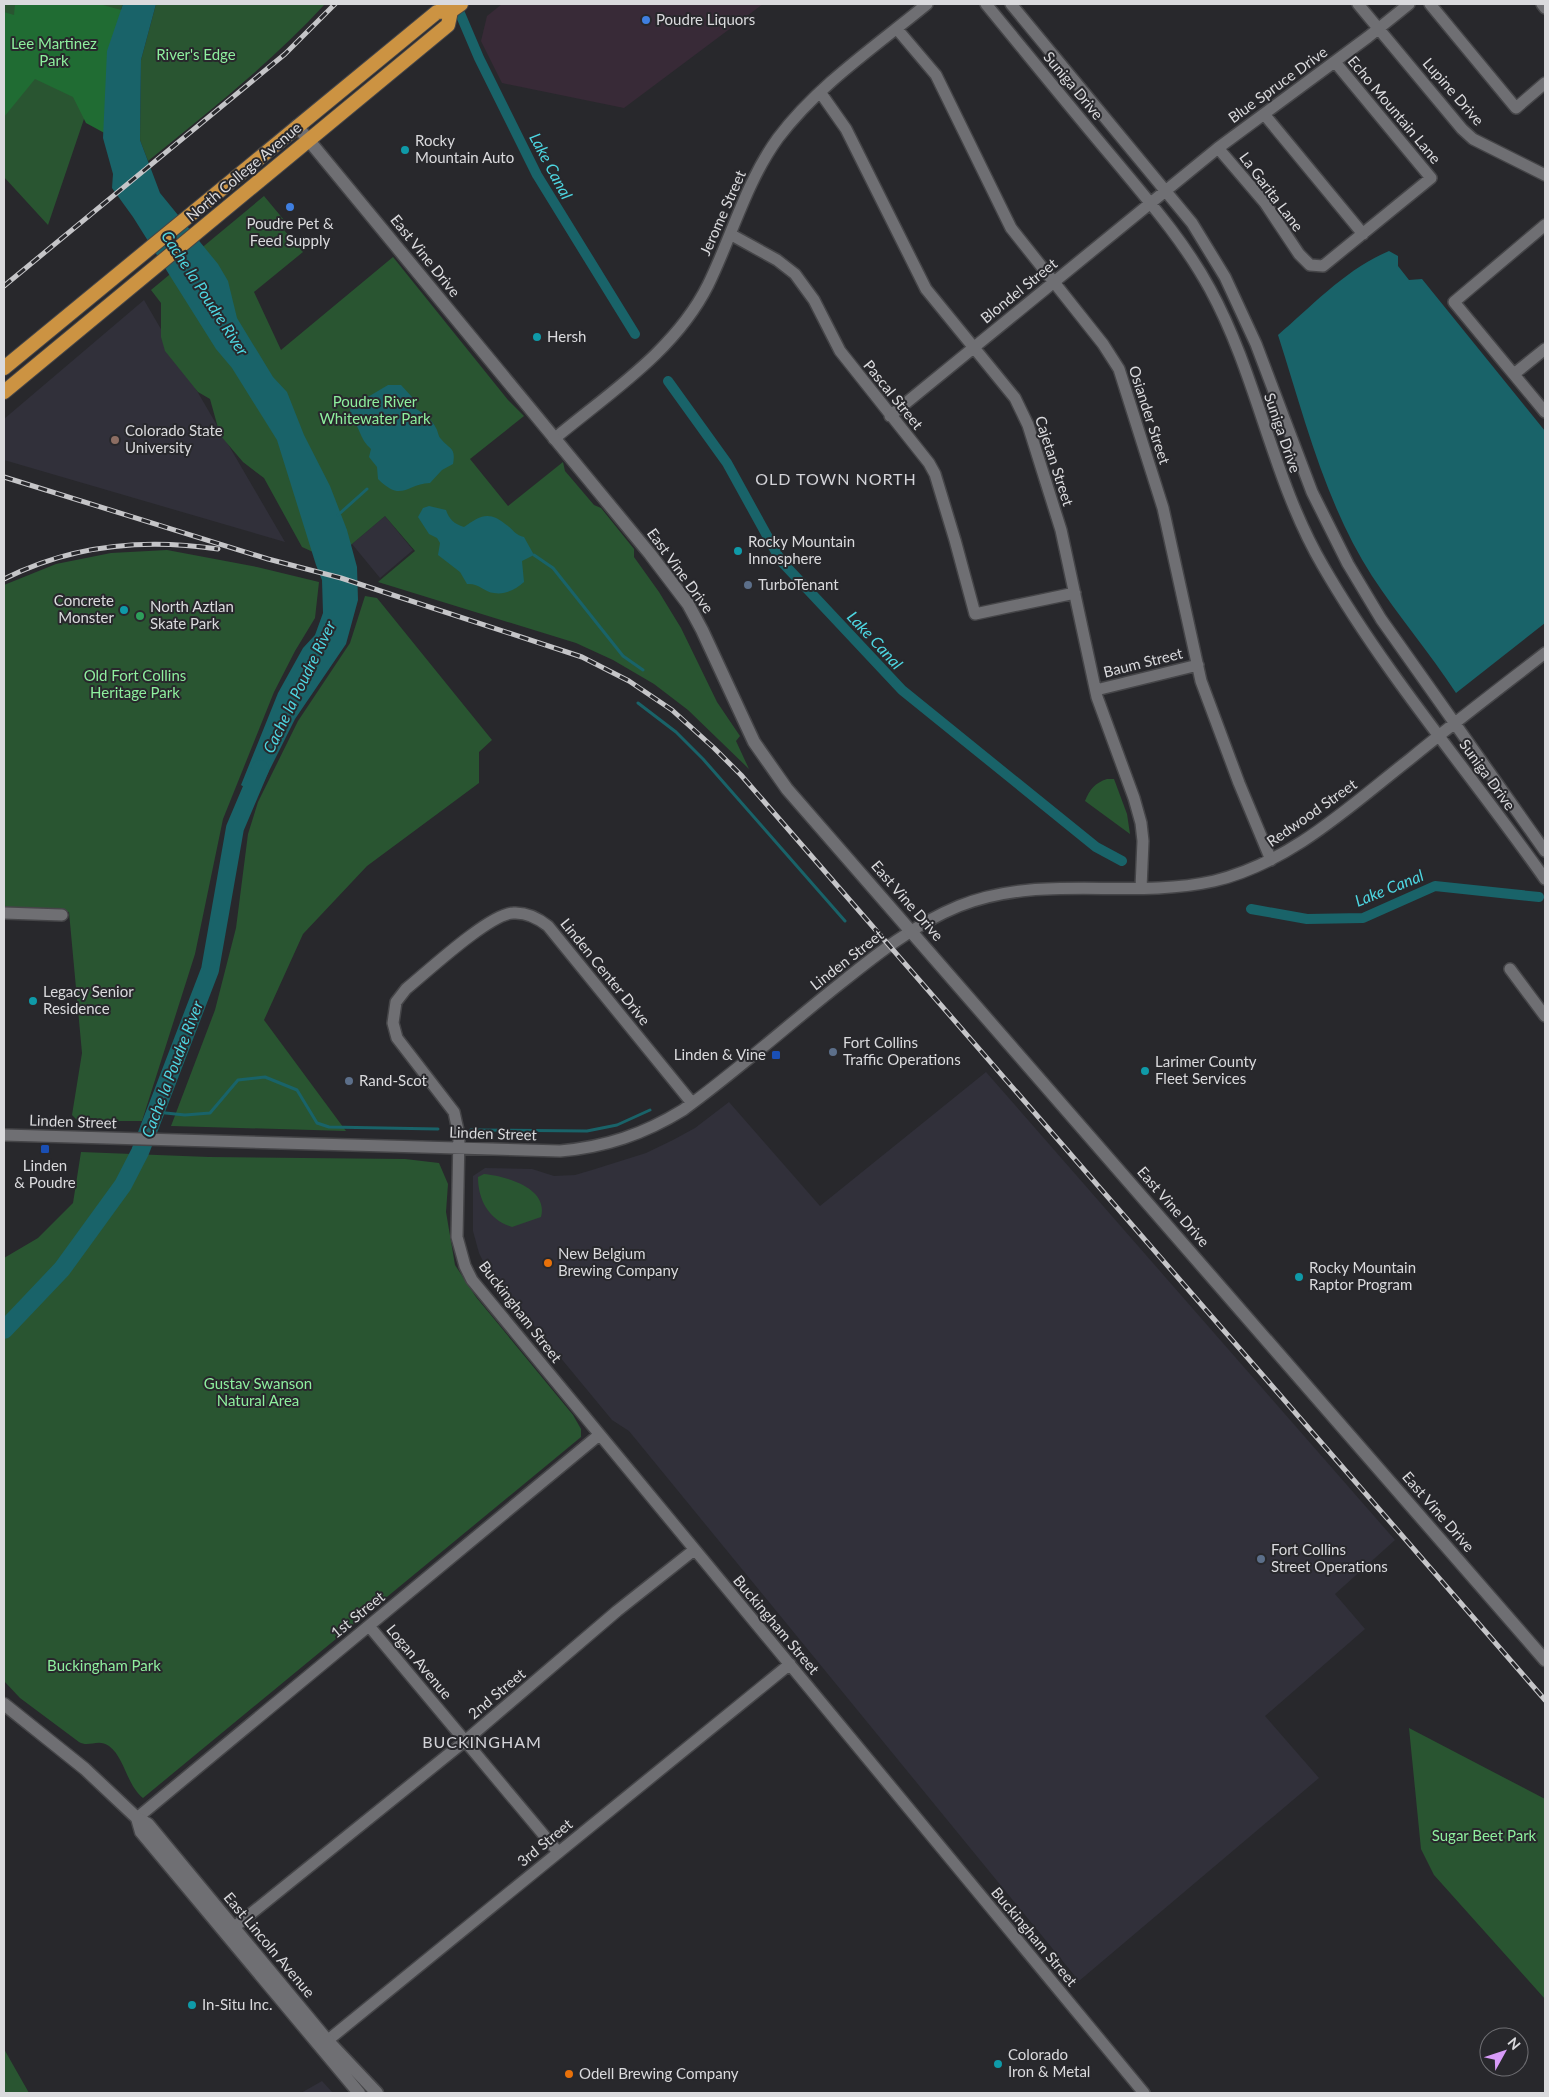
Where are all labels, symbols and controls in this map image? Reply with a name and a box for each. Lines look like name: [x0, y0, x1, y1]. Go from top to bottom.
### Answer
place label: Poudre Liquors: [656, 10, 755, 28]
marker: Poudre Liquors: [640, 14, 652, 26]
park label: Lee Martinez Park: [11, 34, 97, 69]
street label: Blue Spruce Drive: [1224, 42, 1330, 126]
park label: River's Edge: [156, 45, 236, 63]
street label: Suniga Drive: [1040, 48, 1107, 123]
street label: Echo Mountain Lane: [1344, 52, 1445, 167]
street label: Lupine Drive: [1420, 54, 1488, 129]
street label: North College Avenue: [182, 118, 305, 225]
water label: Lake Canal: [526, 129, 577, 203]
place label: Rocky Mountain Auto: [415, 131, 514, 166]
marker: Rocky Mountain Auto: [399, 144, 411, 156]
street label: La Garita Lane: [1236, 148, 1307, 235]
street label: Jerome Street: [695, 167, 749, 258]
marker: Poudre Pet & Feed Supply: [284, 201, 296, 213]
street label: East Vine Drive: [387, 211, 465, 300]
place label: Poudre Pet & Feed Supply: [246, 214, 334, 249]
water label: Cache la Poudre River: [158, 227, 253, 359]
street label: Blondel Street: [977, 254, 1061, 327]
place label: Hersh: [547, 327, 586, 345]
marker: Hersh: [531, 331, 543, 343]
street label: Pascal Street: [860, 356, 928, 433]
street label: Osiander Street: [1126, 363, 1175, 467]
street label: Suniga Drive: [1261, 390, 1305, 475]
park label: Poudre River Whitewater Park: [319, 392, 431, 427]
street label: Cajetan Street: [1032, 413, 1078, 509]
place label: Colorado State University: [125, 421, 223, 456]
marker: Colorado State University: [109, 434, 121, 446]
district label: OLD TOWN NORTH: [755, 469, 917, 488]
street label: East Vine Drive: [644, 524, 718, 617]
place label: Rocky Mountain Innosphere: [748, 532, 855, 567]
marker: Rocky Mountain Innosphere: [732, 545, 744, 557]
place label: TurboTenant: [758, 575, 839, 593]
marker: TurboTenant: [742, 579, 754, 591]
place label: Concrete Monster: [54, 591, 115, 626]
place label: North Aztlan Skate Park: [150, 597, 234, 632]
marker: Concrete Monster: [118, 604, 130, 616]
water label: Lake Canal: [844, 607, 907, 673]
marker: North Aztlan Skate Park: [134, 610, 146, 622]
water label: Cache la Poudre River: [258, 617, 339, 756]
street label: Baum Street: [1101, 643, 1185, 681]
park label: Old Fort Collins Heritage Park: [84, 666, 186, 701]
street label: Suniga Drive: [1456, 735, 1520, 813]
street label: Redwood Street: [1263, 774, 1360, 850]
street label: East Vine Drive: [868, 856, 948, 944]
water label: Lake Canal: [1352, 865, 1426, 910]
street label: Linden Center Drive: [557, 914, 654, 1028]
street label: Linden Street: [806, 925, 887, 993]
place label: Legacy Senior Residence: [43, 982, 134, 1017]
marker: Legacy Senior Residence: [27, 995, 39, 1007]
water label: Cache la Poudre River: [137, 997, 207, 1140]
place label: Fort Collins Traffic Operations: [843, 1033, 961, 1068]
place label: Linden & Vine: [674, 1045, 766, 1063]
marker: Fort Collins Traffic Operations: [827, 1046, 839, 1058]
marker: Linden & Vine: [770, 1049, 782, 1061]
place label: Larimer County Fleet Services: [1155, 1052, 1257, 1087]
marker: Larimer County Fleet Services: [1139, 1065, 1151, 1077]
place label: Rand-Scot: [359, 1071, 428, 1089]
marker: Rand-Scot: [343, 1075, 355, 1087]
street label: Linden Street: [29, 1110, 118, 1132]
street label: Linden Street: [449, 1122, 538, 1144]
marker: Linden & Poudre: [39, 1143, 51, 1155]
place label: Linden & Poudre: [14, 1156, 76, 1191]
street label: East Vine Drive: [1134, 1162, 1214, 1250]
place label: New Belgium Brewing Company: [558, 1244, 679, 1279]
street label: Buckingham Street: [476, 1257, 566, 1366]
marker: New Belgium Brewing Company: [542, 1257, 554, 1269]
place label: Rocky Mountain Raptor Program: [1309, 1258, 1416, 1293]
marker: Rocky Mountain Raptor Program: [1293, 1271, 1305, 1283]
park label: Gustav Swanson Natural Area: [204, 1374, 312, 1409]
street label: East Vine Drive: [1399, 1467, 1479, 1555]
place label: Fort Collins Street Operations: [1271, 1540, 1388, 1575]
marker: Fort Collins Street Operations: [1255, 1553, 1267, 1565]
street label: Buckingham Street: [730, 1571, 824, 1678]
street label: 1st Street: [327, 1587, 388, 1641]
street label: Logan Avenue: [383, 1620, 456, 1703]
park label: Buckingham Park: [47, 1656, 161, 1674]
street label: 2nd Street: [464, 1664, 529, 1722]
district label: BUCKINGHAM: [422, 1732, 542, 1751]
street label: 3rd Street: [513, 1814, 576, 1870]
park label: Sugar Beet Park: [1432, 1826, 1537, 1844]
street label: Buckingham Street: [988, 1883, 1082, 1990]
street label: East Lincoln Avenue: [220, 1888, 319, 2001]
place label: In-Situ Inc.: [202, 1995, 272, 2013]
marker: In-Situ Inc.: [186, 1999, 198, 2011]
north arrow: [1479, 2027, 1529, 2077]
text: N: [1504, 2034, 1524, 2053]
place label: Colorado Iron & Metal: [1008, 2045, 1090, 2080]
marker: Colorado Iron & Metal: [992, 2058, 1004, 2070]
place label: Odell Brewing Company: [579, 2064, 739, 2082]
marker: Odell Brewing Company: [563, 2068, 575, 2080]

